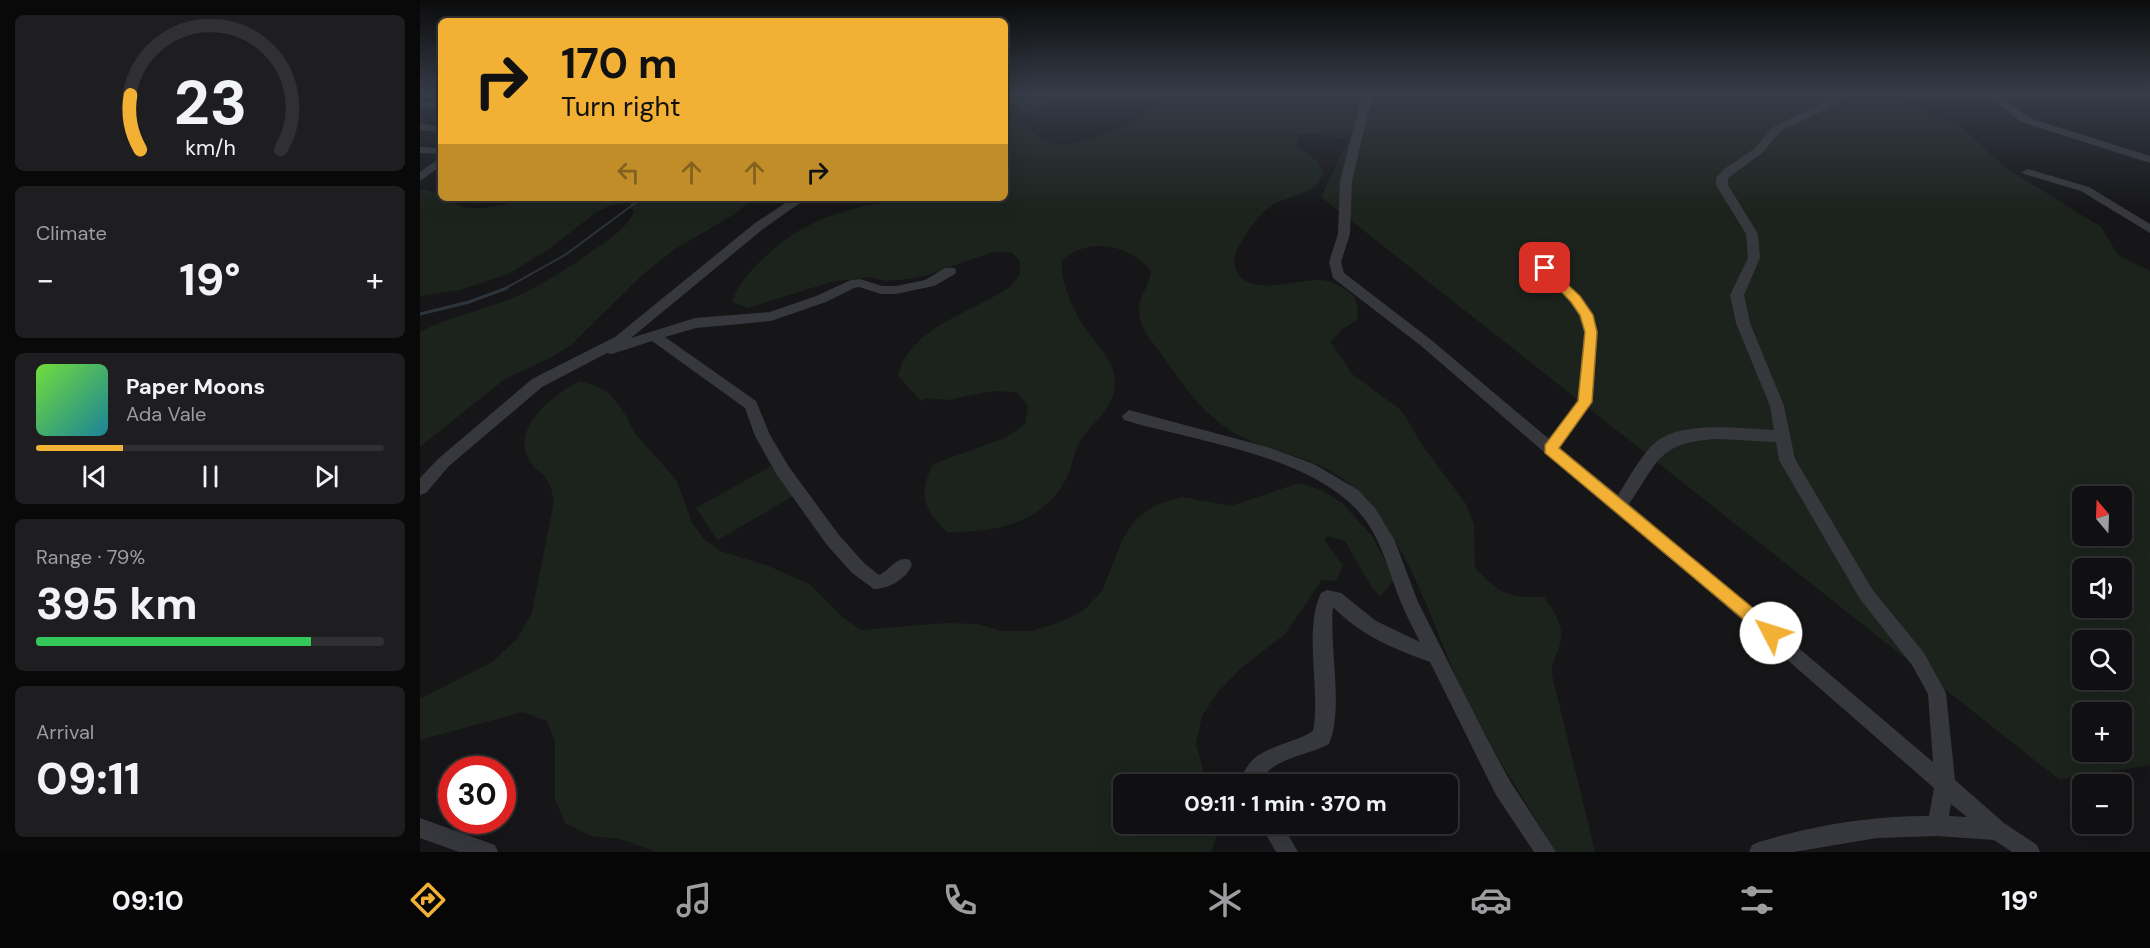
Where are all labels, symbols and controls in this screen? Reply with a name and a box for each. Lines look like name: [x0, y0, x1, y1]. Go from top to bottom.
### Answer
text: 170 m: [561, 36, 678, 91]
icon: right: [462, 42, 540, 120]
text: 23: [173, 62, 247, 143]
text: Turn right: [561, 89, 681, 124]
text: km/h: [185, 134, 235, 162]
icon: left: [612, 156, 645, 189]
icon: ahead: [675, 156, 708, 189]
icon: ahead: [738, 156, 771, 189]
icon: right: [801, 156, 834, 189]
text: Climate: [36, 220, 107, 246]
pin: [1519, 242, 1570, 293]
text: 19°: [179, 250, 241, 309]
icon: arrive: [1528, 251, 1561, 284]
text: −: [36, 258, 54, 301]
text: +: [366, 258, 384, 301]
text: Paper Moons: [126, 372, 265, 401]
text: Ada Vale: [126, 401, 206, 427]
icon: previous: [78, 460, 111, 493]
icon: pause: [194, 460, 227, 493]
icon: next: [310, 460, 343, 493]
north arrow: [2072, 486, 2132, 546]
map controls: [2072, 486, 2132, 834]
text: Range · 79%: [36, 544, 145, 570]
button: sound: [2072, 558, 2132, 618]
text: 395 km: [36, 574, 198, 633]
position arrow: [1739, 601, 1803, 665]
button: search: [2072, 630, 2132, 690]
button: +: [2072, 702, 2132, 762]
text: Arrival: [36, 719, 94, 745]
text: 09:11: [36, 749, 140, 808]
speed limit sign: 30: [438, 756, 516, 834]
button: −: [2072, 774, 2132, 834]
text: 09:11 · 1 min · 370 m: [1184, 789, 1387, 818]
icon: directions: [407, 879, 449, 921]
icon: music: [673, 879, 715, 921]
icon: phone: [939, 879, 981, 921]
icon: climate: [1204, 879, 1246, 921]
icon: car: [1470, 879, 1512, 921]
icon: filters: [1736, 879, 1778, 921]
text: 09:10: [112, 883, 184, 918]
text: 19°: [2001, 883, 2038, 918]

